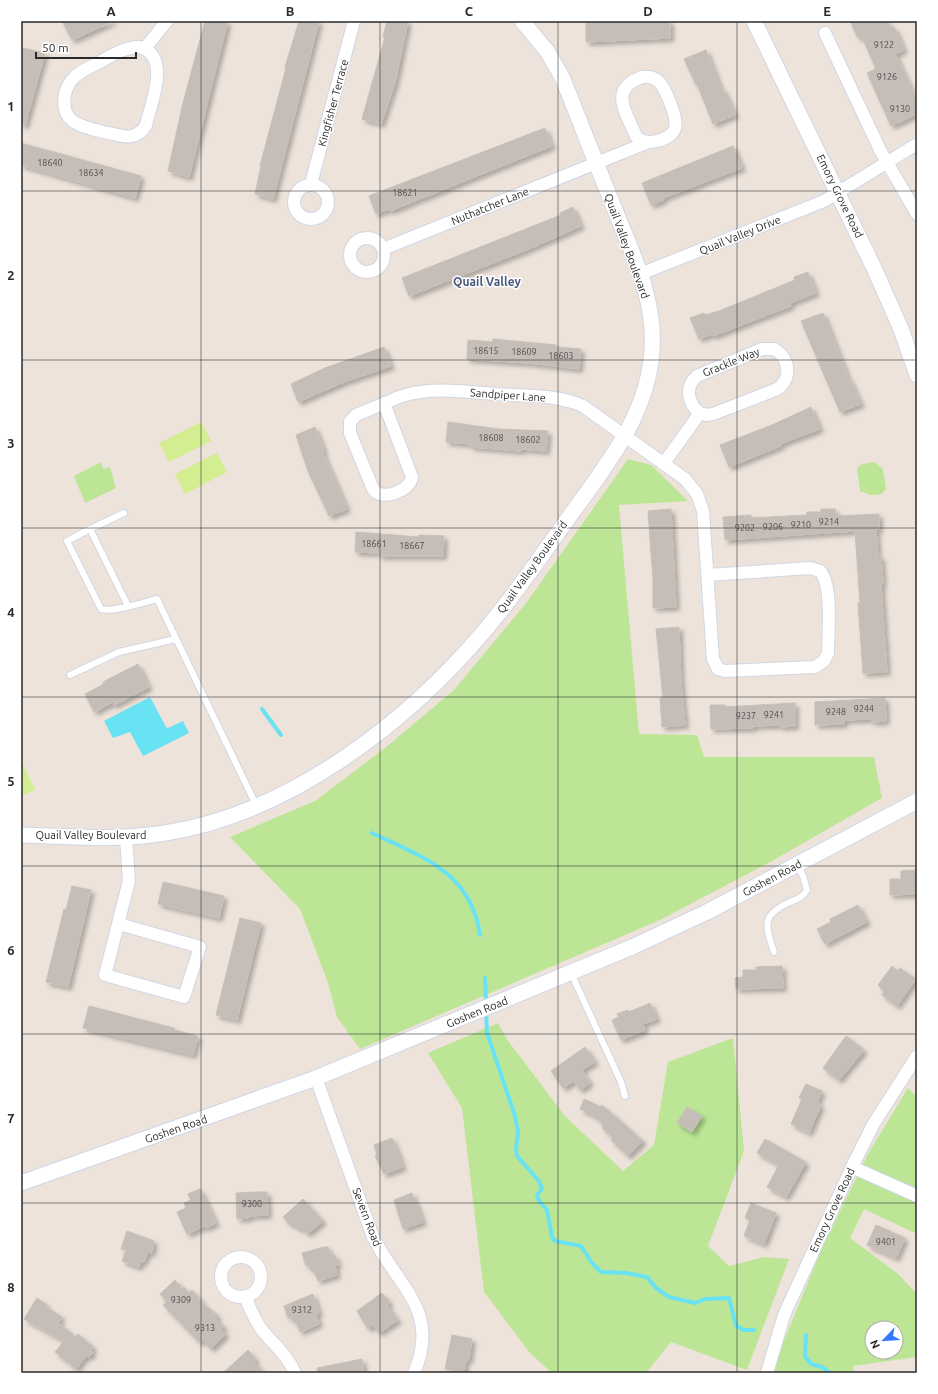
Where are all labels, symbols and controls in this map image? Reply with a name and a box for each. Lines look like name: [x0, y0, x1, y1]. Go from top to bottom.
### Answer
text: A: [106, 4, 116, 18]
text: B: [286, 4, 295, 18]
text: C: [465, 4, 474, 18]
text: D: [643, 4, 653, 18]
text: E: [823, 4, 831, 18]
scale bar: [36, 34, 136, 60]
house number: 9122: [874, 40, 894, 50]
text: 50 m: [42, 41, 69, 54]
street label: Kingfisher Terrace: [316, 58, 350, 148]
house number: 9126: [877, 72, 897, 82]
text: 1: [7, 99, 15, 113]
house number: 9130: [890, 104, 910, 114]
street label: Emory Grove Road: [815, 152, 865, 240]
house number: 18640: [37, 158, 63, 168]
house number: 18634: [78, 168, 104, 178]
street label: Nuthatcher Lane: [450, 185, 530, 227]
house number: 18621: [392, 188, 418, 198]
street label: Quail Valley Boulevard: [602, 192, 652, 300]
street label: Quail Valley Drive: [698, 213, 782, 257]
text: 2: [7, 268, 15, 282]
district label: Quail Valley: [453, 275, 522, 288]
street label: Grackle Way: [701, 345, 762, 379]
house number: 18615: [473, 346, 499, 356]
house number: 18609: [511, 347, 537, 357]
house number: 18603: [548, 351, 574, 361]
street label: Sandpiper Lane: [470, 386, 546, 404]
house number: 18608: [478, 433, 504, 443]
house number: 18602: [515, 435, 541, 445]
text: 3: [7, 436, 15, 450]
house number: 9214: [819, 517, 839, 527]
street label: Quail Valley Boulevard: [495, 519, 569, 615]
house number: 9210: [791, 520, 811, 530]
house number: 9206: [763, 522, 783, 532]
house number: 9202: [735, 523, 755, 533]
house number: 18661: [361, 539, 387, 549]
house number: 18667: [399, 541, 425, 551]
text: 4: [7, 605, 15, 619]
house number: 9244: [854, 704, 874, 714]
house number: 9248: [826, 707, 846, 717]
house number: 9241: [764, 710, 784, 720]
house number: 9237: [736, 711, 756, 721]
text: 5: [7, 774, 15, 788]
street label: Quail Valley Boulevard: [36, 829, 146, 841]
street label: Goshen Road: [740, 857, 804, 899]
text: 6: [7, 943, 15, 957]
street label: Goshen Road: [445, 994, 509, 1030]
text: 7: [7, 1111, 15, 1125]
street label: Goshen Road: [143, 1113, 209, 1145]
street label: Emory Grove Road: [807, 1166, 857, 1254]
street label: Severn Road: [350, 1186, 384, 1248]
house number: 9300: [242, 1199, 262, 1209]
house number: 9401: [876, 1237, 896, 1247]
text: 8: [7, 1280, 15, 1294]
house number: 9309: [171, 1295, 191, 1305]
house number: 9312: [292, 1305, 312, 1315]
north arrow: [864, 1320, 904, 1360]
house number: 9313: [195, 1323, 215, 1333]
text: N: [868, 1338, 882, 1350]

